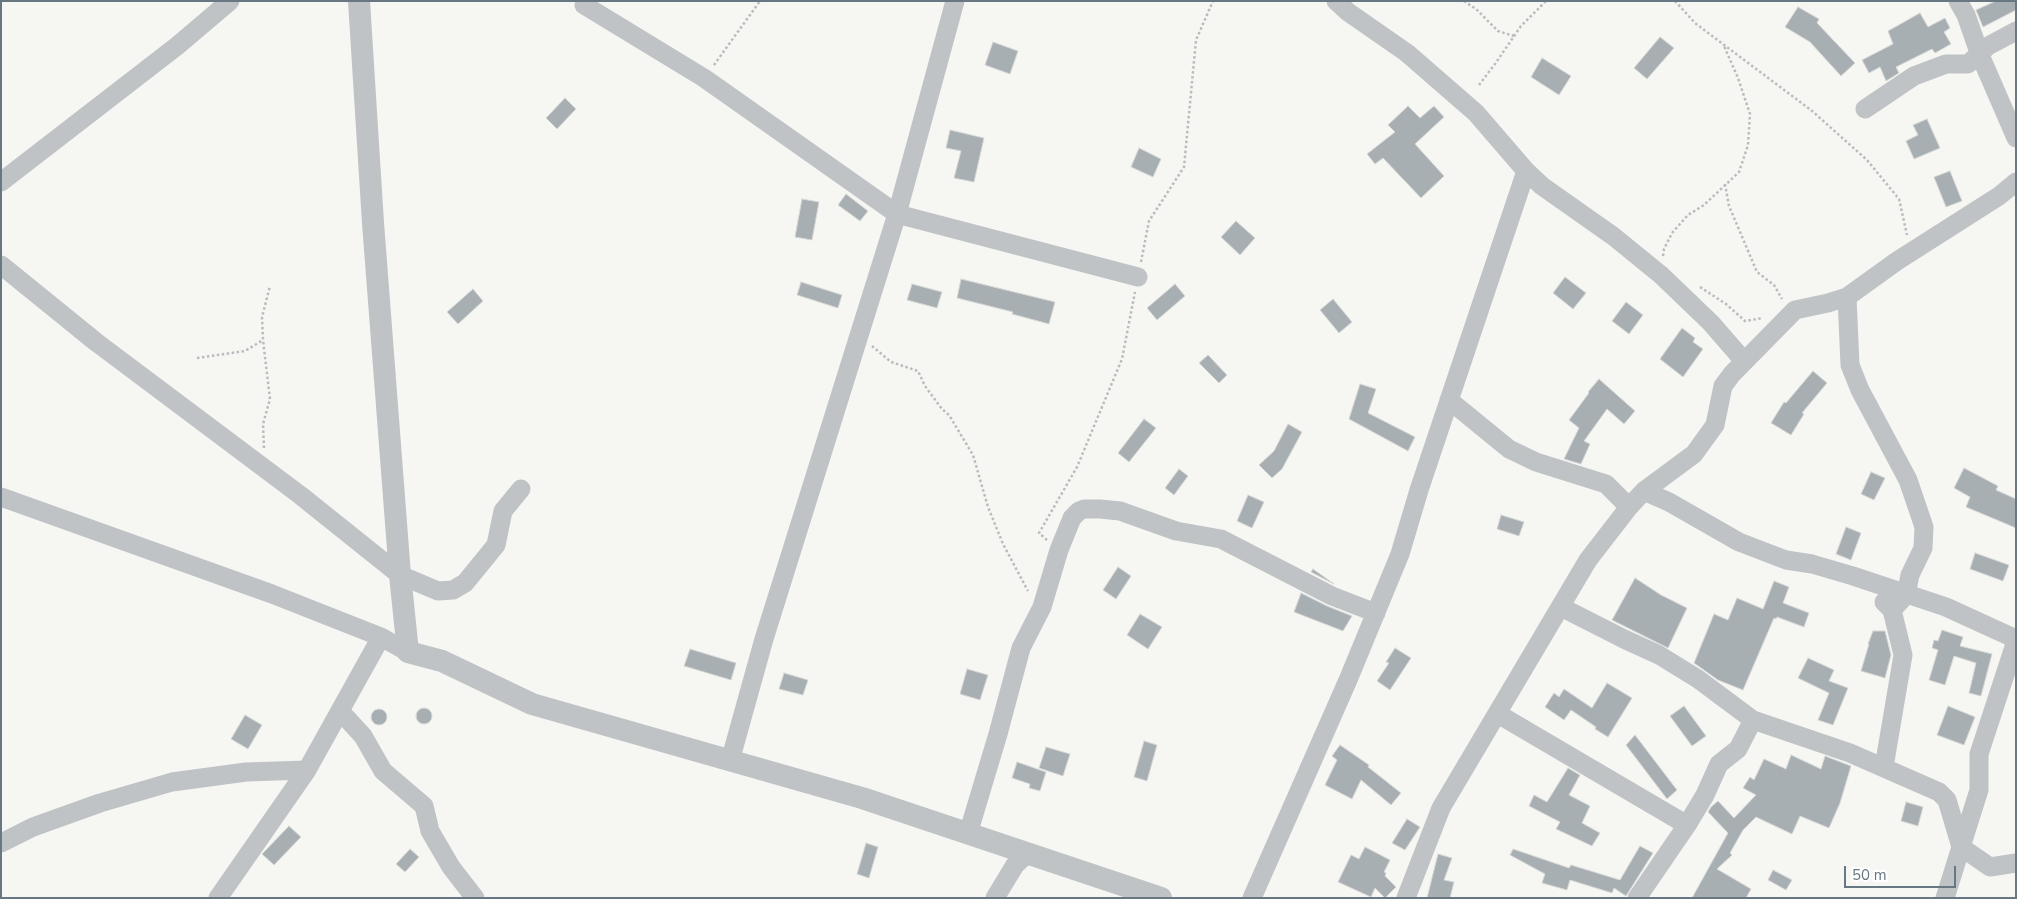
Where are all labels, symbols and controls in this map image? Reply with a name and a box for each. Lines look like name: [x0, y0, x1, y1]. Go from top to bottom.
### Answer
scale bar: [1847, 856, 1960, 888]
text: 50 m: [1852, 865, 1887, 885]

